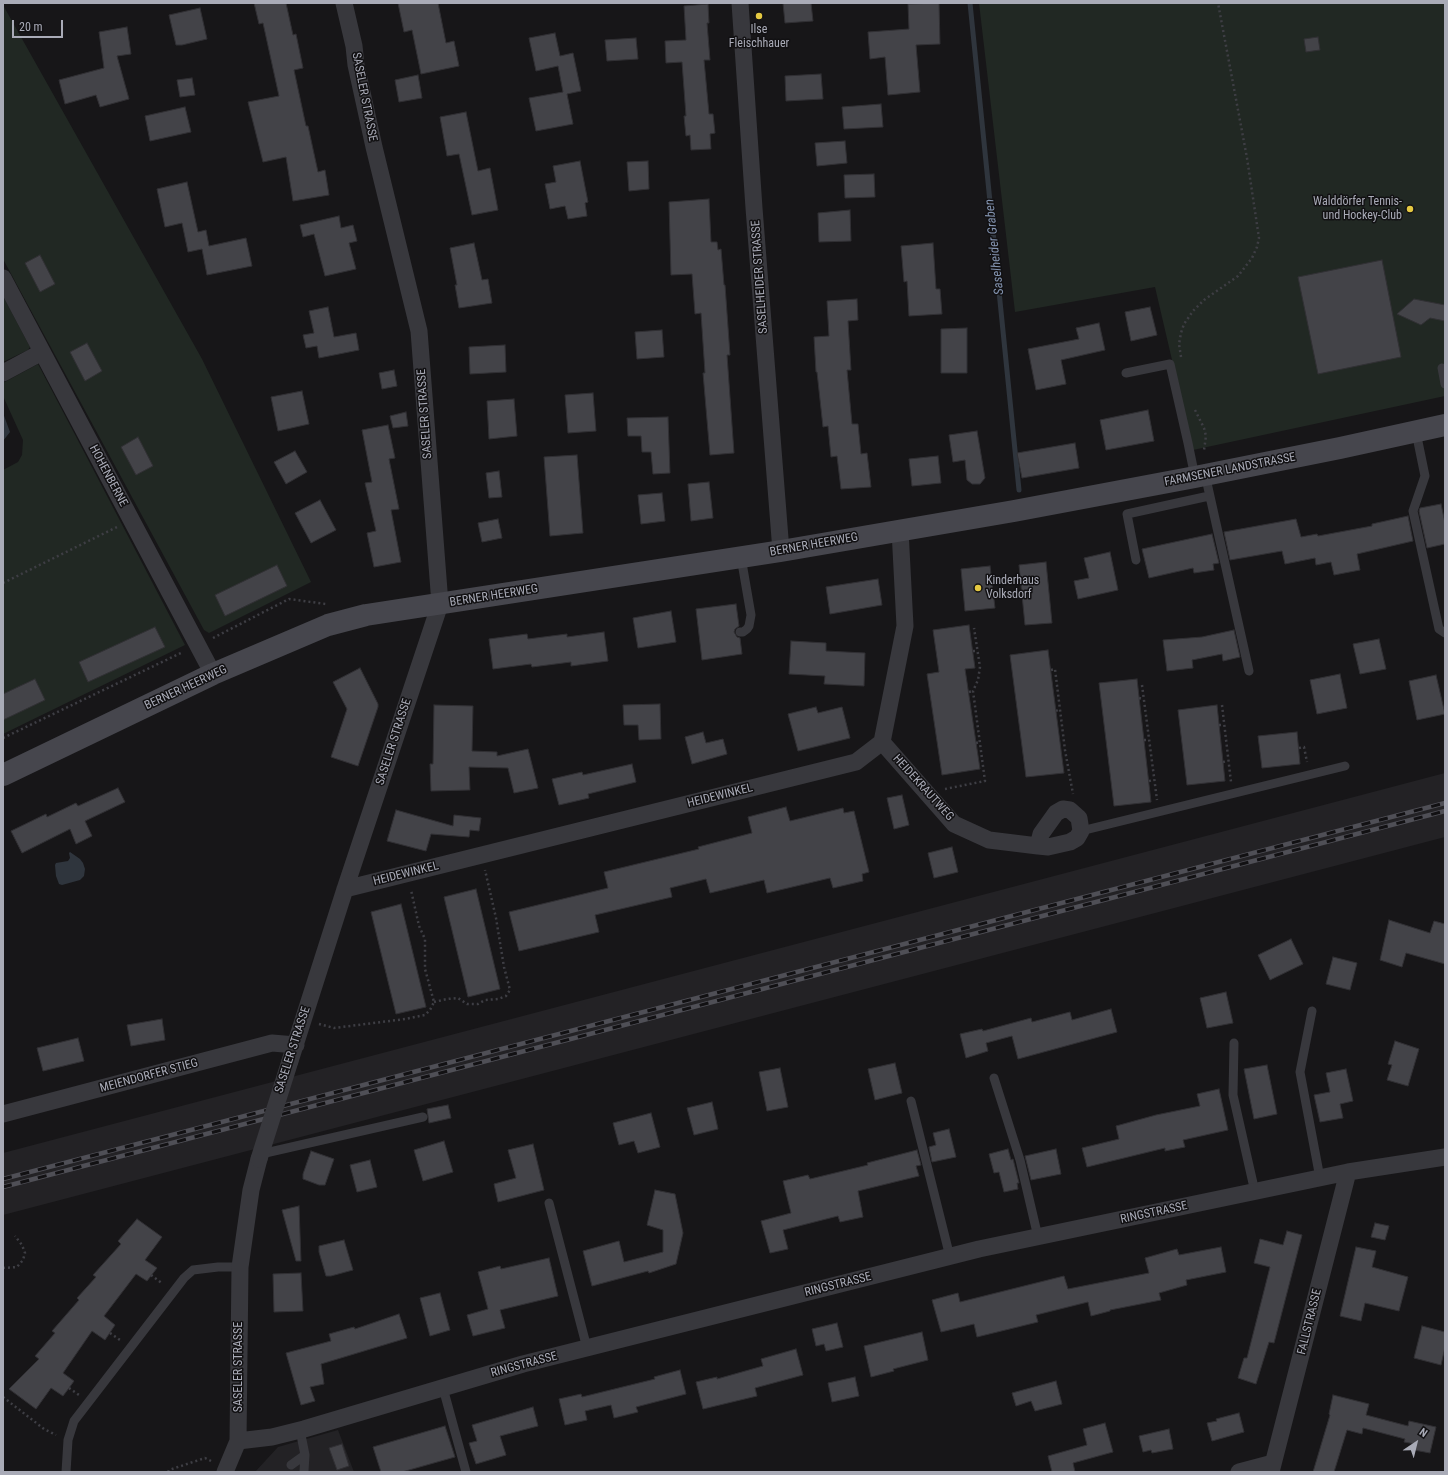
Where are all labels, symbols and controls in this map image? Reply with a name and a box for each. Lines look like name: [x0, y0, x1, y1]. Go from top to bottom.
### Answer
marker: Ilse Fleischhauer: [754, 11, 764, 21]
scale bar: [14, 12, 65, 38]
text: 20 m: [19, 20, 43, 34]
place label: Ilse Fleischhauer: [729, 23, 789, 51]
street label: SASELER STRASSE: [348, 51, 380, 143]
place label: Walddörfer Tennis- und Hockey-Club: [1313, 195, 1402, 223]
water label: Saselheider Graben: [982, 198, 1008, 296]
marker: Walddörfer Tennis- und Hockey-Club: [1405, 204, 1415, 214]
street label: SASELHEIDER STRASSE: [749, 220, 771, 334]
street label: SASELER STRASSE: [415, 368, 435, 460]
street label: HOHENBERNE: [86, 443, 130, 509]
street label: FARMSENER LANDSTRASSE: [1163, 450, 1297, 490]
street label: BERNER HEERWEG: [769, 530, 859, 560]
place label: Kinderhaus Volksdorf: [986, 574, 1039, 602]
street label: BERNER HEERWEG: [449, 582, 539, 610]
marker: Kinderhaus Volksdorf: [973, 583, 983, 593]
street label: BERNER HEERWEG: [142, 663, 230, 713]
street label: SASELER STRASSE: [373, 697, 415, 787]
street label: HEIDEKRAUTWEG: [889, 752, 957, 824]
street label: HEIDEWINKEL: [686, 781, 754, 811]
street label: HEIDEWINKEL: [372, 859, 440, 889]
street label: SASELER STRASSE: [272, 1005, 314, 1095]
street label: MEIENDORFER STIEG: [98, 1056, 200, 1096]
street label: RINGSTRASSE: [1119, 1199, 1189, 1227]
street label: RINGSTRASSE: [803, 1270, 873, 1300]
street label: FALLSTRASSE: [1295, 1288, 1325, 1356]
street label: SASELER STRASSE: [232, 1322, 246, 1412]
street label: RINGSTRASSE: [489, 1349, 559, 1381]
north arrow: [1396, 1423, 1436, 1463]
text: N: [1417, 1426, 1430, 1440]

